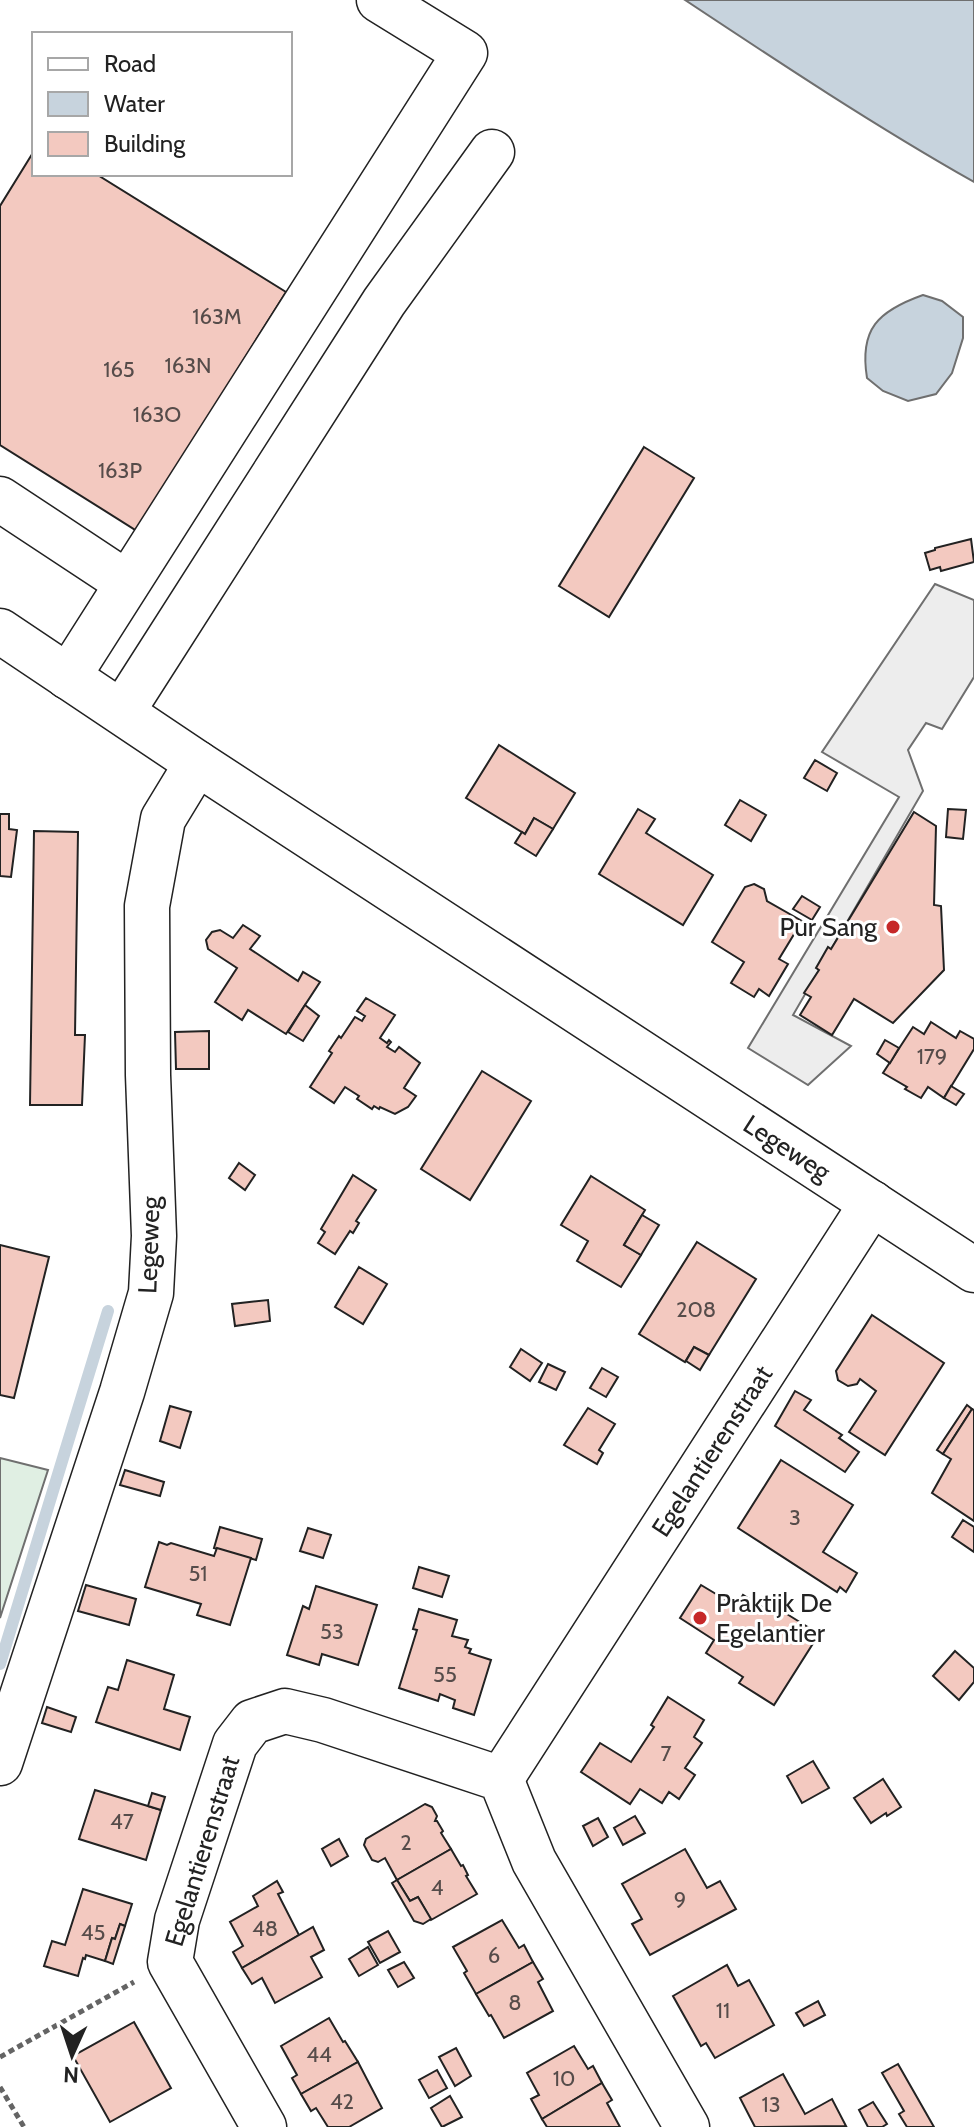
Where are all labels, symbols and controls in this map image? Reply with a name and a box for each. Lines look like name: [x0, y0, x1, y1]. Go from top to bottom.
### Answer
legend: [32, 32, 292, 176]
text: Road: [104, 49, 156, 78]
text: Water: [104, 89, 165, 118]
text: Building: [104, 129, 186, 158]
house number: 163M: [192, 303, 242, 330]
house number: 163N: [164, 352, 212, 379]
house number: 165: [103, 356, 135, 383]
house number: 163O: [133, 401, 181, 428]
house number: 163P: [98, 457, 142, 484]
place label: Pur Sang: [779, 911, 878, 943]
marker: Pur Sang: [884, 918, 902, 936]
house number: 179: [917, 1043, 947, 1070]
street label: Legeweg: [737, 1108, 837, 1188]
street label: Legeweg: [131, 1195, 167, 1294]
house number: 208: [676, 1296, 716, 1323]
street label: Egelantierenstraat: [645, 1359, 779, 1543]
house number: 3: [789, 1504, 801, 1531]
house number: 51: [188, 1560, 208, 1587]
place label: Praktijk De Egelantier: [716, 1587, 832, 1649]
marker: Praktijk De Egelantier: [691, 1609, 709, 1627]
house number: 53: [320, 1618, 344, 1645]
house number: 55: [433, 1661, 457, 1688]
house number: 7: [660, 1740, 672, 1767]
street label: Egelantierenstraat: [158, 1752, 246, 1950]
house number: 47: [110, 1808, 134, 1835]
house number: 2: [400, 1829, 412, 1856]
house number: 4: [431, 1874, 444, 1901]
house number: 9: [674, 1886, 686, 1913]
house number: 48: [252, 1915, 278, 1942]
house number: 45: [81, 1919, 105, 1946]
house number: 6: [488, 1942, 500, 1969]
house number: 8: [508, 1989, 522, 2016]
house number: 11: [716, 1997, 730, 2024]
north arrow: [32, 2015, 112, 2095]
house number: 44: [306, 2041, 332, 2068]
text: N: [63, 2061, 79, 2088]
house number: 10: [553, 2065, 575, 2092]
house number: 42: [330, 2088, 354, 2115]
house number: 13: [761, 2091, 781, 2118]

